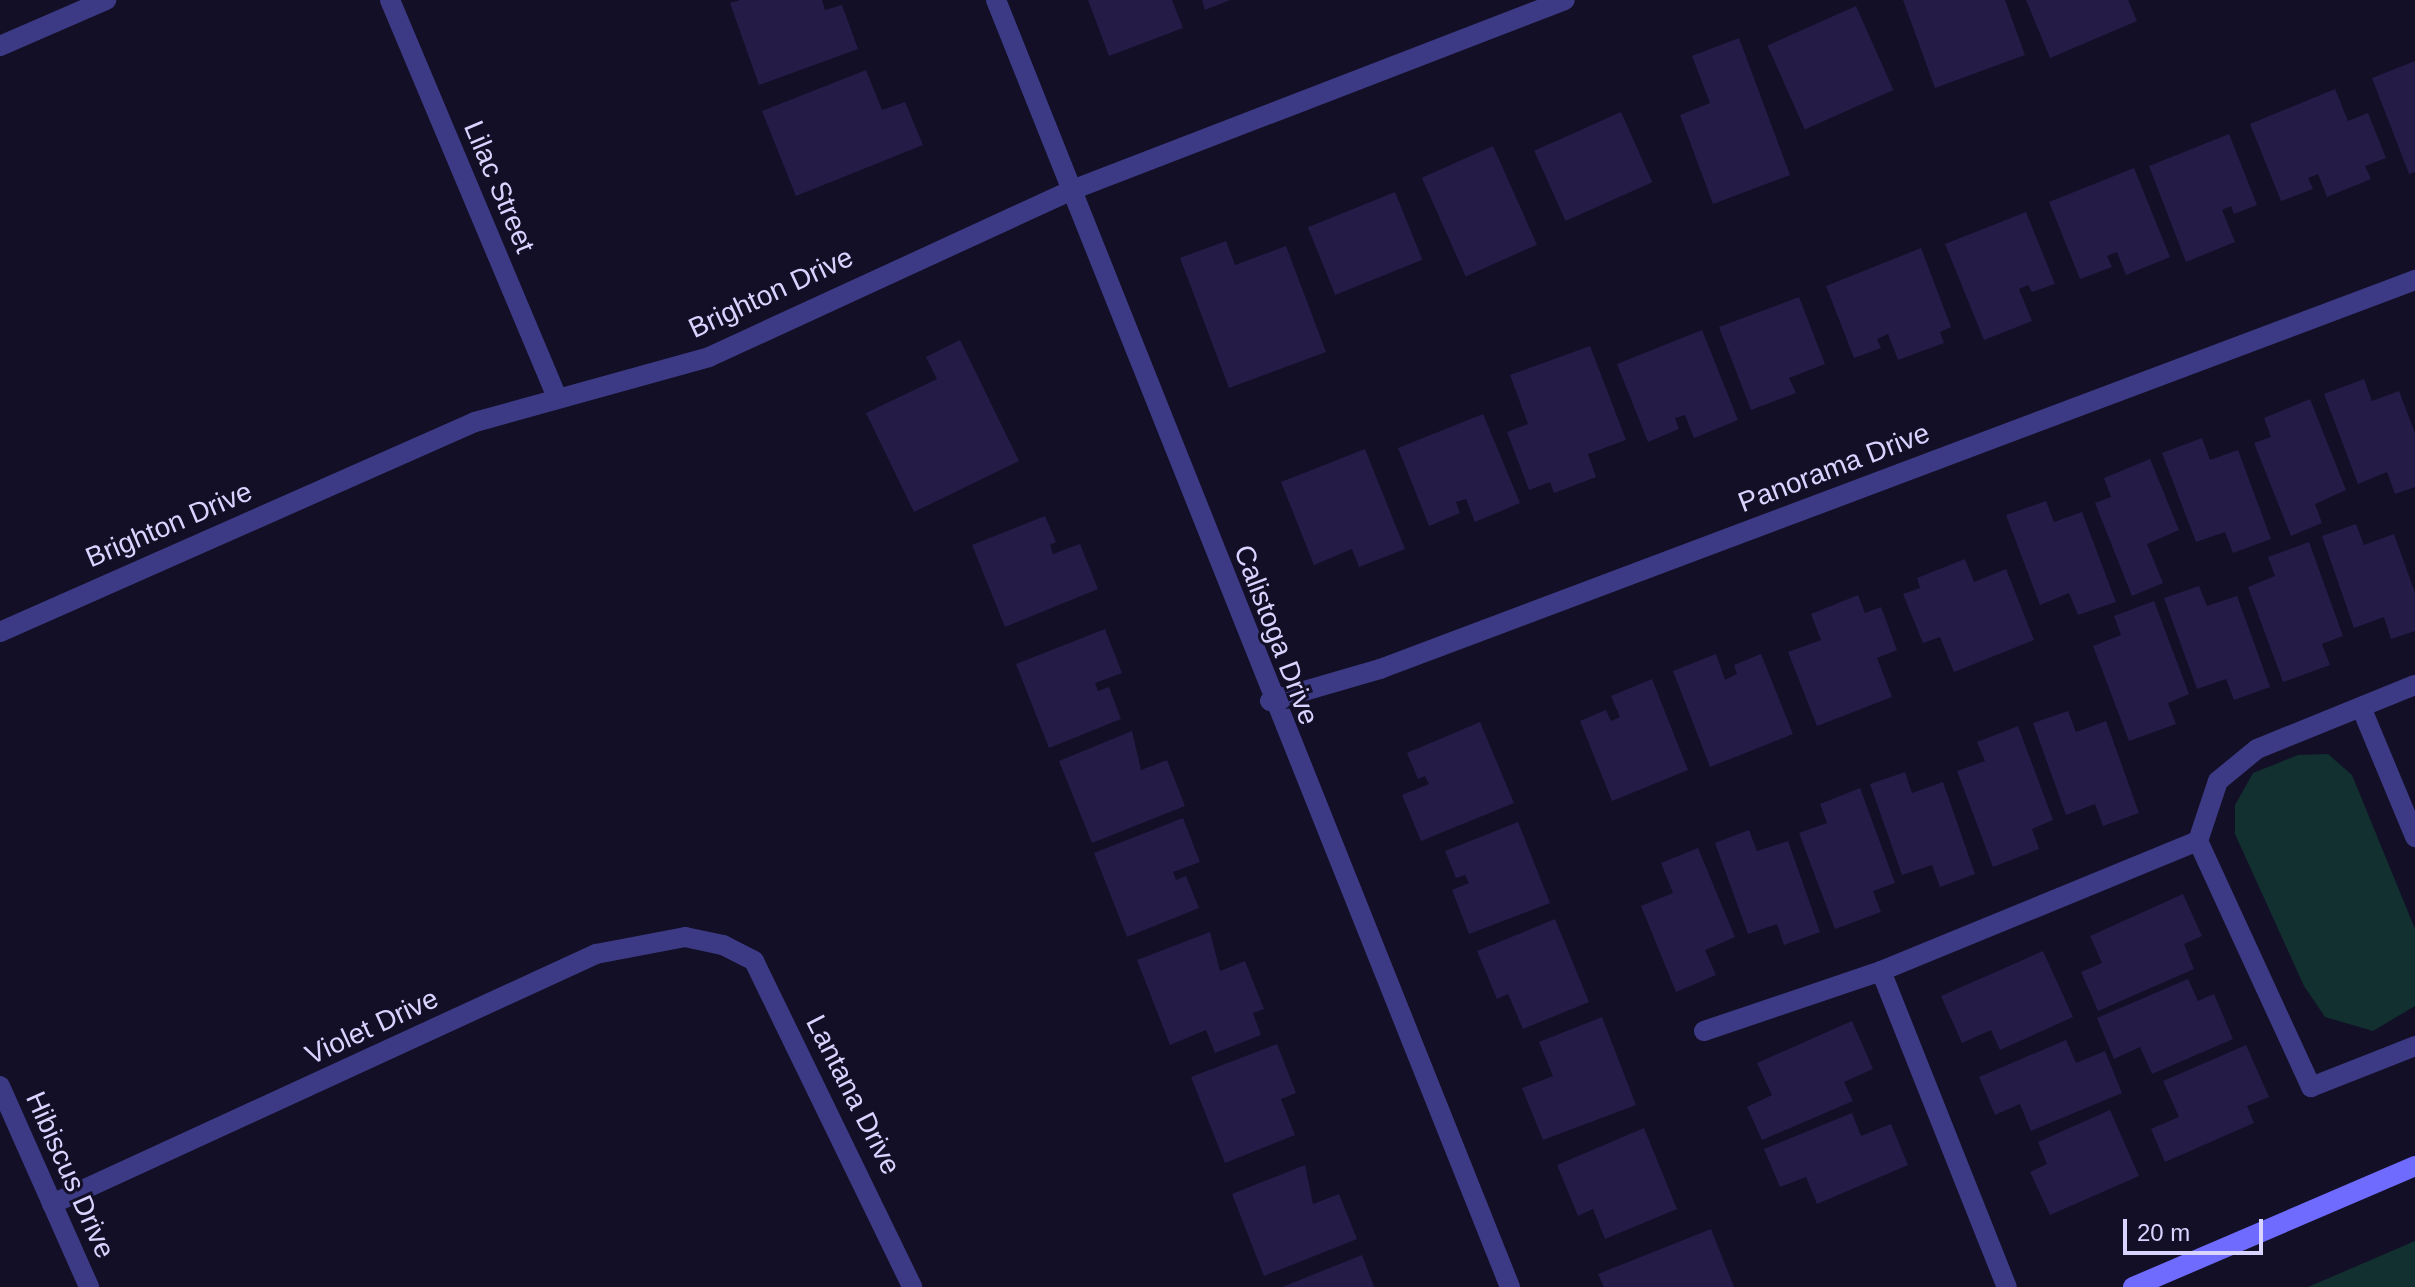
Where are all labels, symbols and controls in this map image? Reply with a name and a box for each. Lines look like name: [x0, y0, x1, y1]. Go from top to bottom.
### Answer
street label: Lilac Street: [456, 116, 542, 258]
street label: Brighton Drive: [684, 240, 858, 346]
street label: Panorama Drive: [1734, 416, 1934, 520]
street label: Brighton Drive: [81, 475, 257, 575]
street label: Calistoga Drive: [1226, 540, 1326, 730]
street label: Violet Drive: [300, 982, 444, 1072]
street label: Lantana Drive: [798, 1010, 908, 1180]
street label: Hibiscus Drive: [18, 1086, 122, 1264]
scale bar: [2127, 1203, 2267, 1253]
text: 20 m: [2137, 1219, 2190, 1246]

